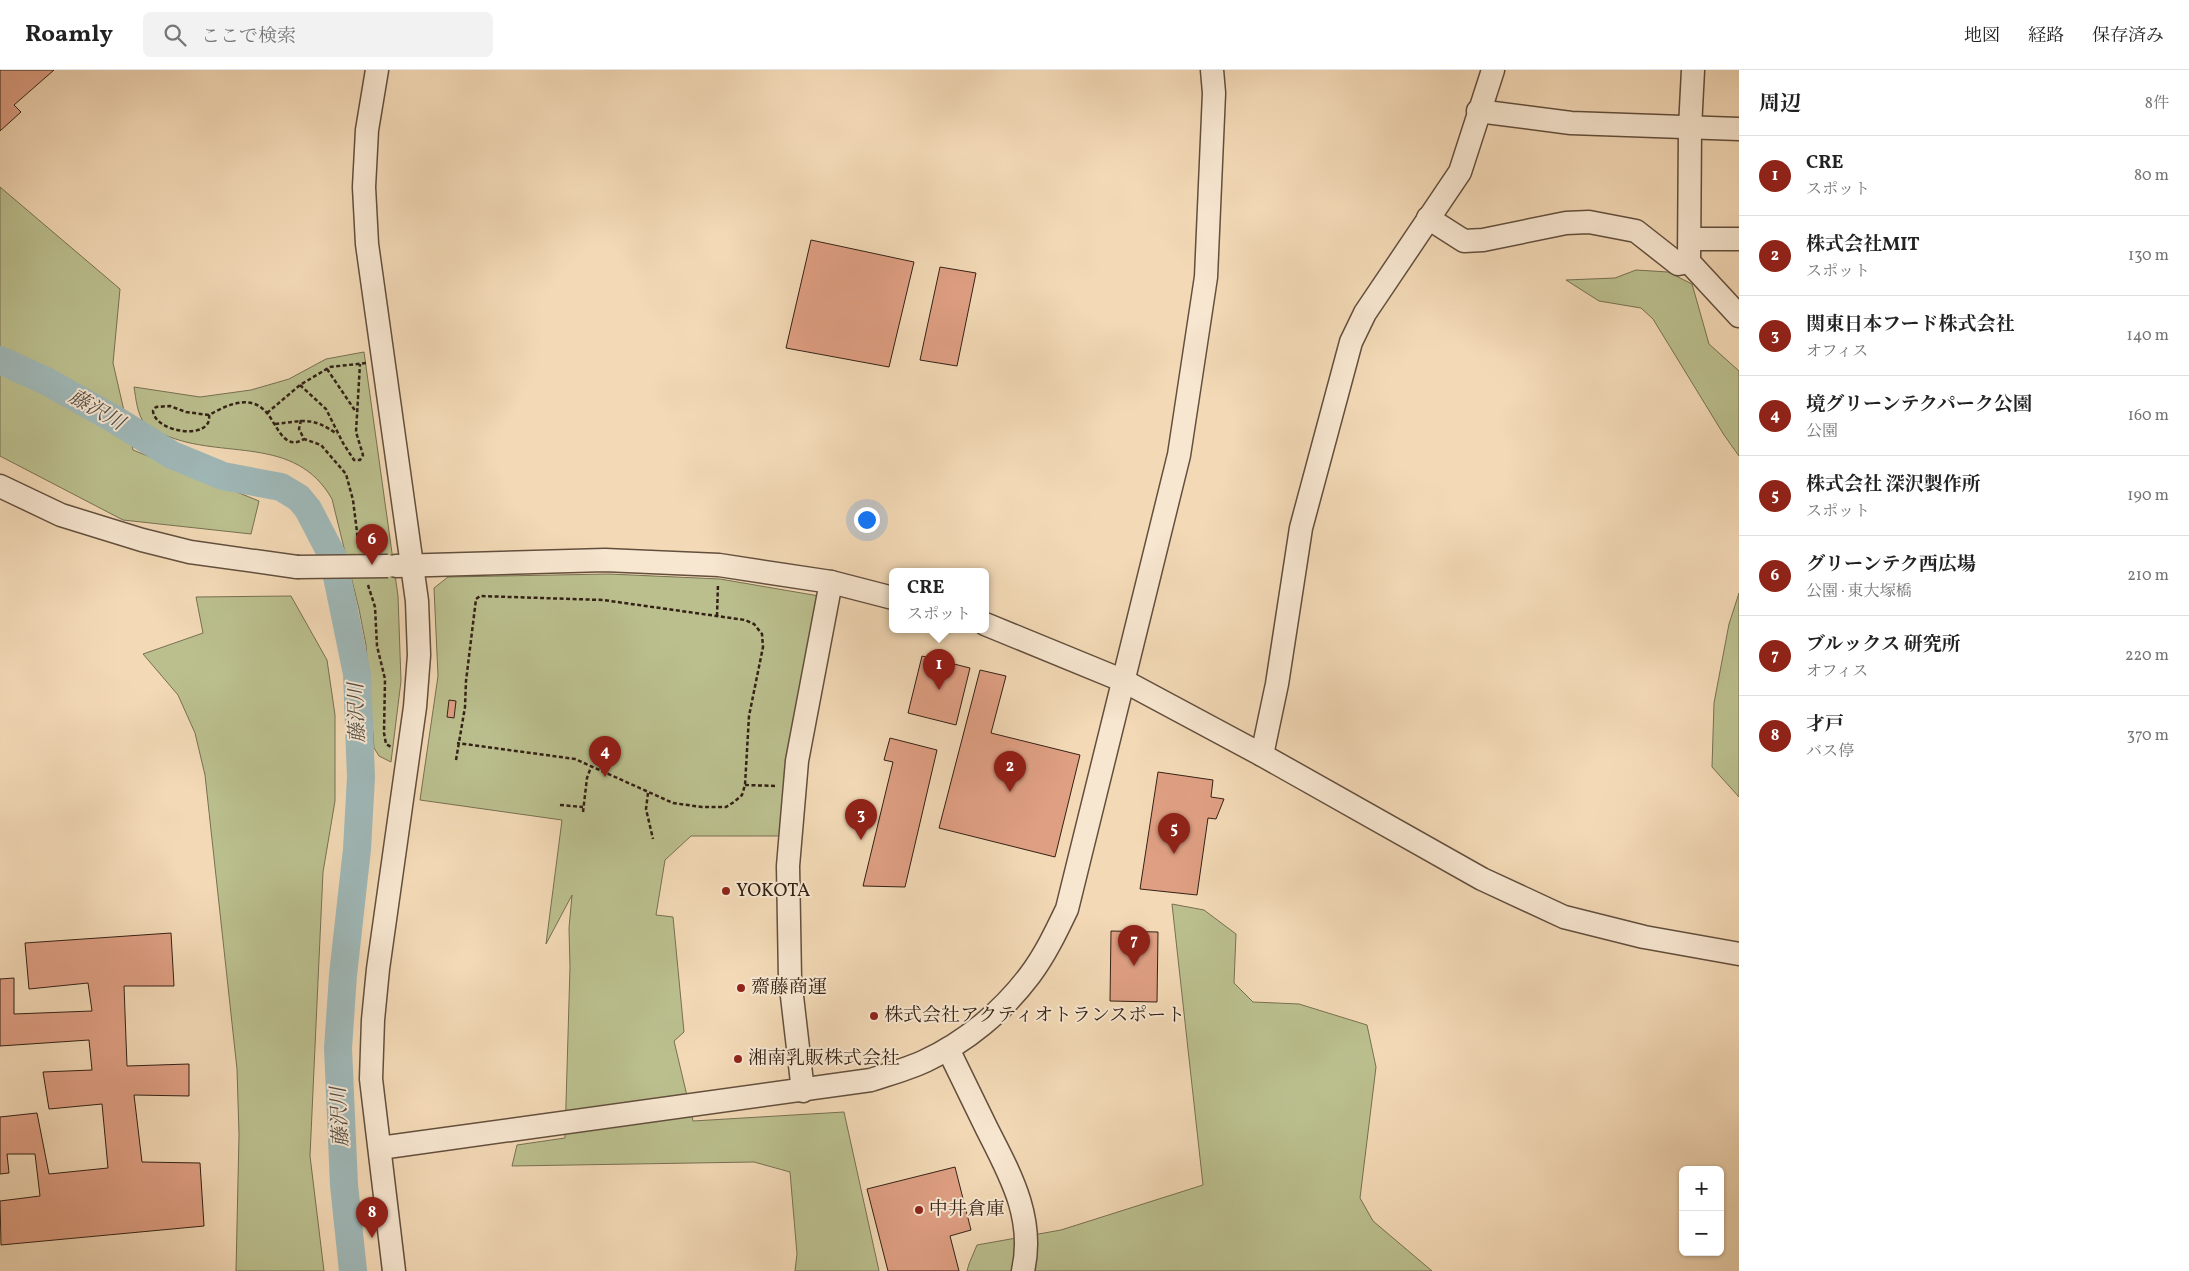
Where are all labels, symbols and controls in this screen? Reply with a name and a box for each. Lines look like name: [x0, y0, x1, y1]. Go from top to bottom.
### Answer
search box: [143, 12, 493, 57]
text: Roamly: [25, 18, 113, 52]
icon: search: [161, 21, 189, 49]
text: ここで検索: [201, 24, 296, 50]
text: 地図: [1964, 24, 2000, 49]
text: 経路: [2028, 24, 2064, 49]
text: 保存済み: [2092, 24, 2164, 49]
text: 周辺: [1759, 90, 1801, 119]
text: 8件: [2145, 93, 2169, 115]
text: CRE: [1806, 150, 1843, 176]
text: 1: [1772, 165, 1778, 187]
text: 80 m: [2134, 165, 2169, 187]
text: スポット: [1806, 179, 1870, 201]
text: 株式会社MIT: [1806, 232, 1920, 258]
text: 2: [1771, 245, 1779, 267]
text: 130 m: [2128, 245, 2169, 267]
text: スポット: [1806, 261, 1870, 283]
text: 関東日本フード株式会社: [1806, 312, 2014, 338]
text: 3: [1771, 325, 1779, 347]
text: 140 m: [2127, 325, 2169, 347]
text: オフィス: [1806, 341, 1868, 363]
water label: 藤沢川: [63, 384, 131, 439]
text: 境グリーンテクパーク公園: [1806, 392, 2032, 418]
text: 4: [1770, 405, 1780, 427]
text: 160 m: [2128, 405, 2169, 427]
text: 公園: [1806, 421, 1838, 443]
text: 株式会社 深沢製作所: [1806, 472, 1981, 498]
text: 5: [1771, 485, 1779, 507]
text: 190 m: [2127, 485, 2169, 507]
text: スポット: [1806, 501, 1870, 523]
your location: [854, 507, 880, 533]
pin: 6: [356, 524, 388, 565]
text: グリーンテク西広場: [1806, 552, 1976, 578]
text: 6: [1771, 565, 1779, 587]
text: 210 m: [2127, 565, 2169, 587]
popup: [889, 568, 989, 633]
text: CRE: [907, 575, 944, 601]
text: 公園 · 東大塚橋: [1806, 581, 1912, 603]
text: スポット: [907, 604, 971, 626]
text: ブルックス 研究所: [1806, 632, 1961, 658]
text: 7: [1771, 645, 1779, 667]
text: 220 m: [2125, 645, 2169, 667]
pin: 1: [923, 649, 955, 690]
text: オフィス: [1806, 661, 1868, 683]
water label: 藤沢川: [343, 681, 373, 743]
text: 才戸: [1806, 712, 1844, 738]
text: 8: [1771, 725, 1779, 747]
text: 370 m: [2127, 725, 2169, 747]
pin: 4: [589, 736, 621, 777]
text: バス停: [1806, 741, 1854, 763]
pin: 2: [994, 751, 1026, 792]
pin: 3: [845, 799, 877, 840]
pin: 5: [1158, 813, 1190, 854]
place label: YOKOTA: [736, 878, 810, 904]
marker: YOKOTA: [720, 885, 732, 897]
pin: 7: [1118, 925, 1150, 966]
place label: 齋藤商運: [751, 975, 827, 1001]
marker: 齋藤商運: [735, 982, 747, 994]
place label: 株式会社アクティオトランスポート: [884, 1003, 1185, 1029]
marker: 株式会社アクティオトランスポート: [868, 1010, 880, 1022]
place label: 湘南乳販株式会社: [748, 1046, 900, 1072]
marker: 湘南乳販株式会社: [732, 1053, 744, 1065]
water label: 藤沢川: [325, 1084, 357, 1148]
map controls: [1679, 1166, 1724, 1256]
button: +: [1679, 1166, 1724, 1211]
pin: 8: [356, 1197, 388, 1238]
place label: 中井倉庫: [929, 1197, 1005, 1223]
marker: 中井倉庫: [913, 1204, 925, 1216]
button: −: [1679, 1211, 1724, 1256]

